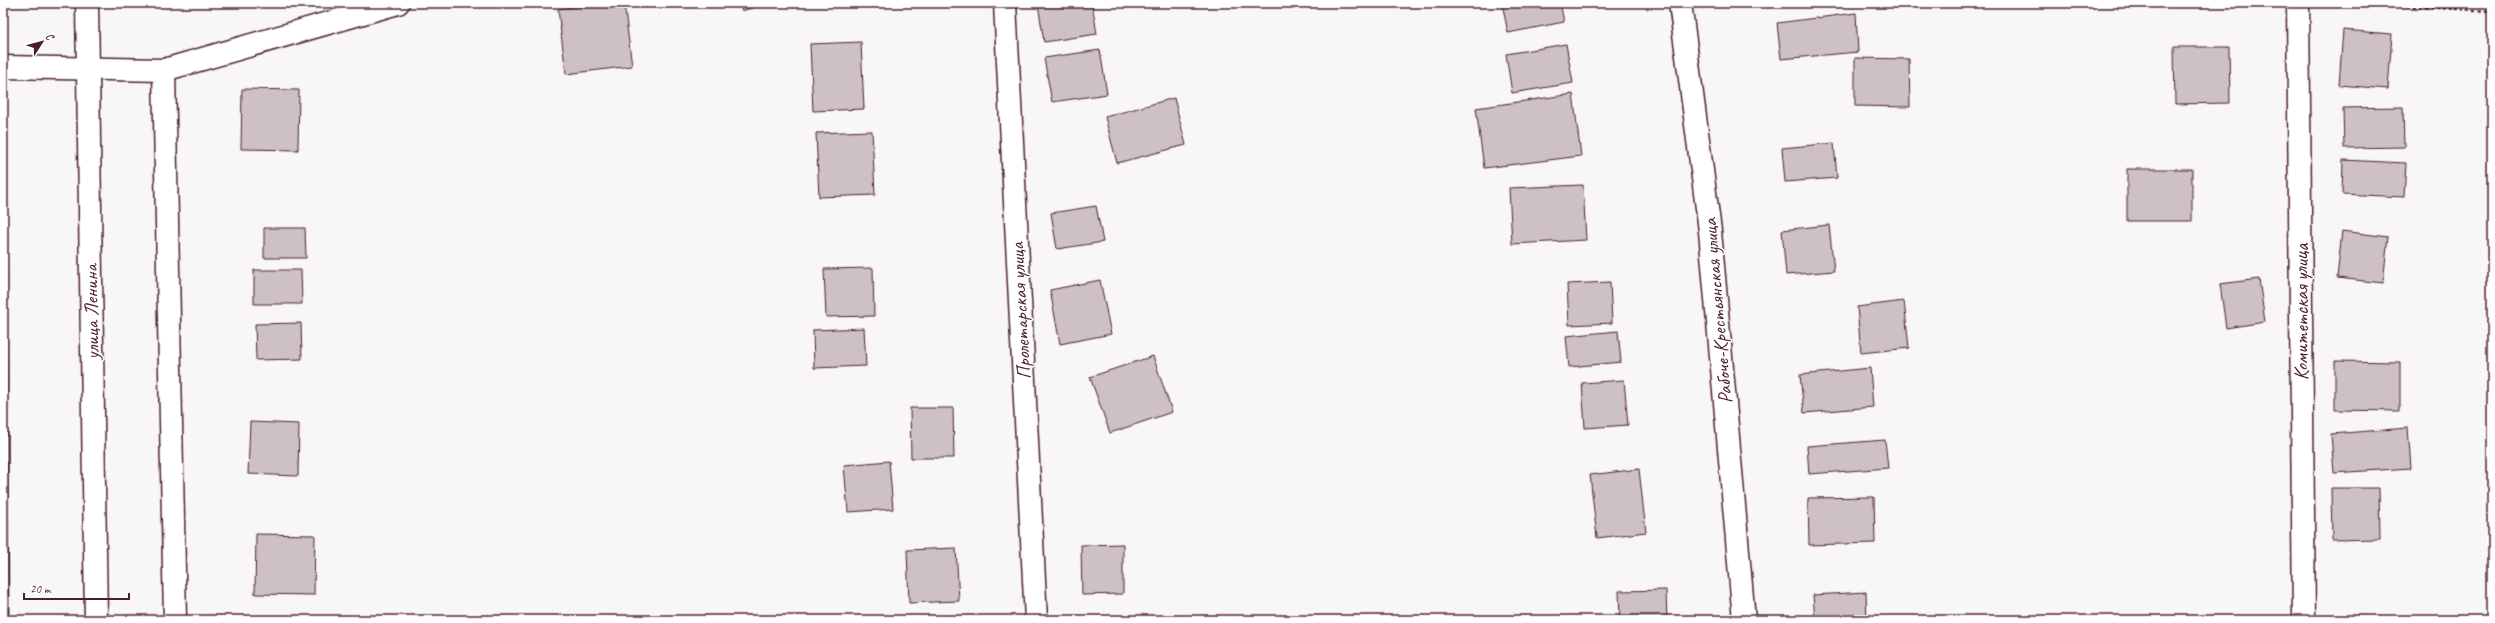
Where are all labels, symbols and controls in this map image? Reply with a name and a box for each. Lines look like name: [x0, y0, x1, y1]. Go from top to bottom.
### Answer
north arrow: [22, 22, 62, 62]
text: С: [43, 30, 58, 44]
street label: Рабоче-Крестьянская улица: [1697, 216, 1738, 405]
street label: Пролетарская улица: [1004, 240, 1037, 380]
street label: Комитетская улица: [2289, 242, 2314, 380]
street label: улица Ленина: [78, 262, 105, 361]
scale bar: [24, 575, 129, 601]
text: 20 m: [30, 581, 52, 597]

